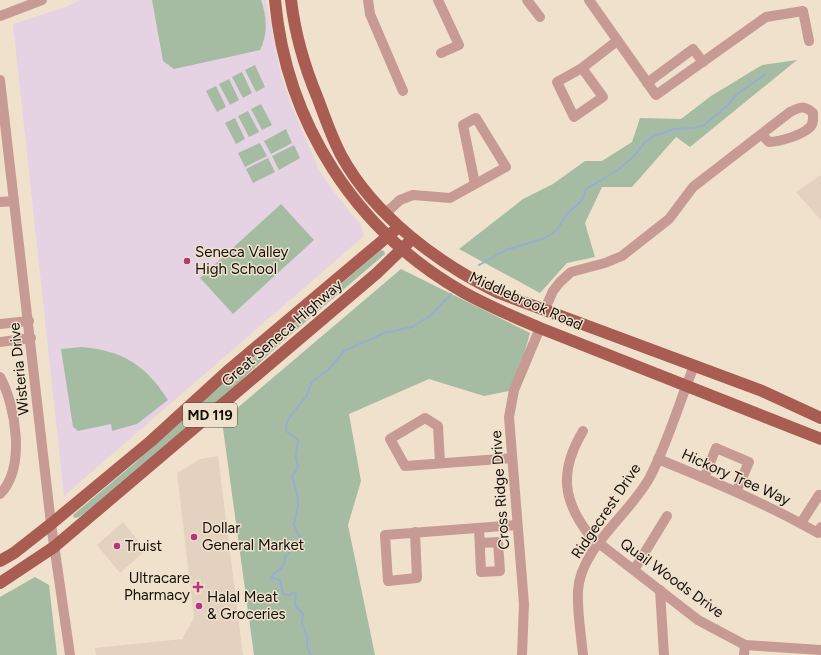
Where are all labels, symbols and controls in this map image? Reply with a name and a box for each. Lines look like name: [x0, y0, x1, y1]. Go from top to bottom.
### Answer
place label: Seneca Valley High School: [195, 243, 288, 278]
marker: Seneca Valley High School: [182, 256, 192, 266]
street label: Middlebrook Road: [467, 268, 585, 334]
street label: Great Seneca Highway: [218, 276, 346, 390]
street label: Wisteria Drive: [5, 322, 33, 416]
road number: MD 119: [183, 403, 237, 427]
street label: Cross Ridge Drive: [487, 430, 513, 550]
street label: Hickory Tree Way: [679, 445, 793, 509]
street label: Ridgecrest Drive: [567, 460, 645, 562]
place label: Dollar General Market: [202, 519, 305, 554]
marker: Dollar General Market: [189, 532, 199, 542]
street label: Quail Woods Drive: [617, 534, 727, 622]
place label: Truist: [125, 537, 162, 555]
marker: Truist: [112, 541, 122, 551]
place label: Ultracare Pharmacy: [124, 569, 190, 604]
marker: Ultracare Pharmacy: [193, 582, 203, 592]
place label: Halal Meat & Groceries: [207, 588, 286, 623]
marker: Halal Meat & Groceries: [194, 601, 204, 611]

